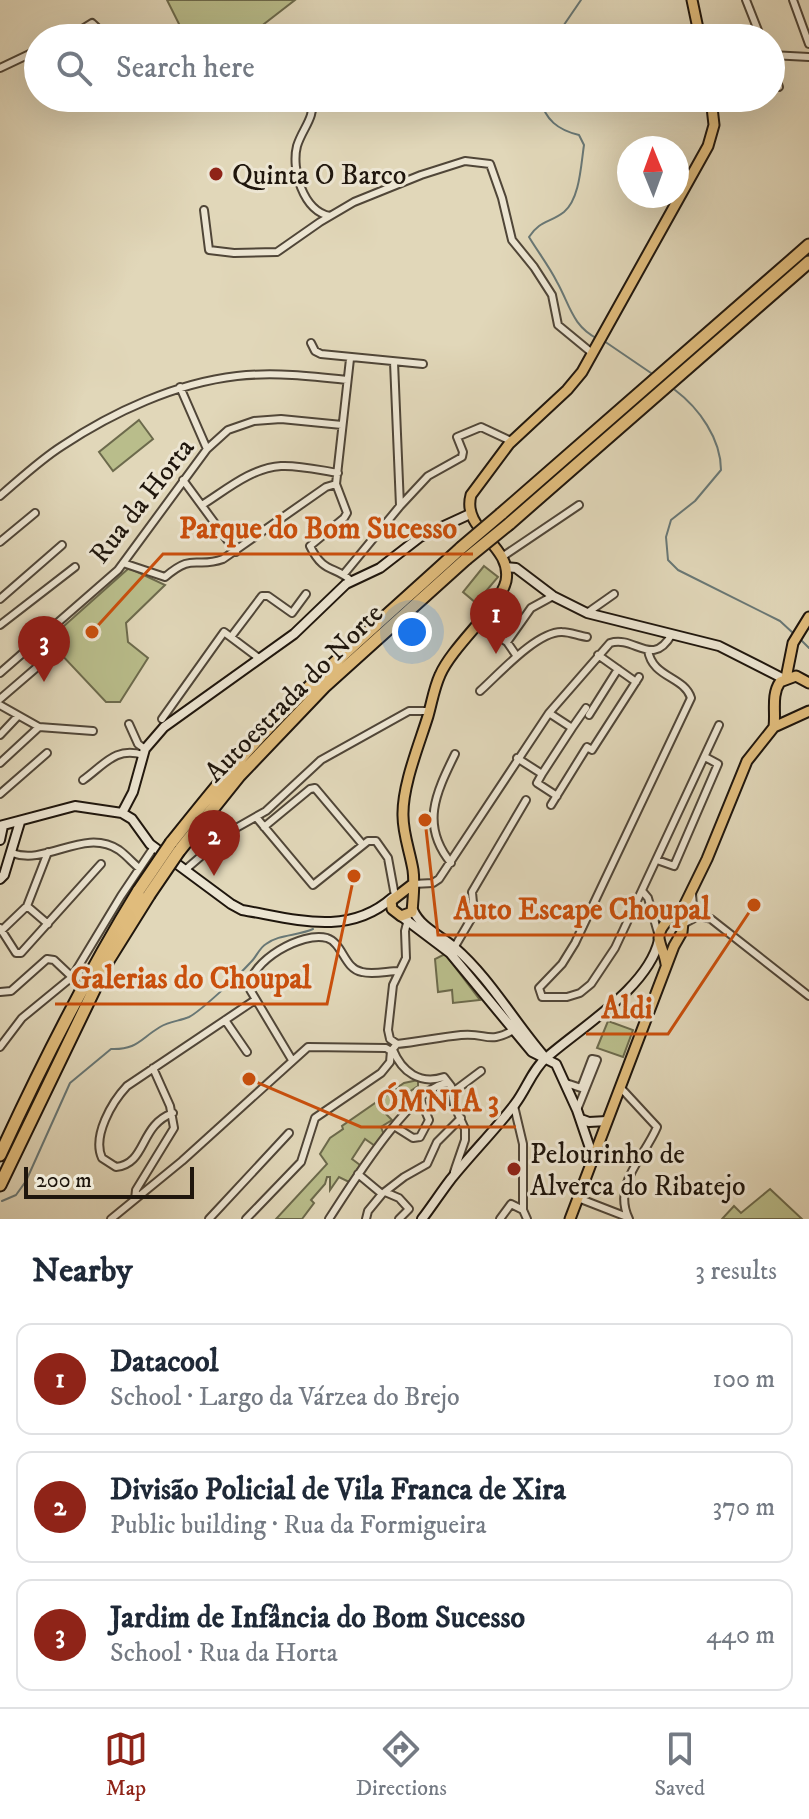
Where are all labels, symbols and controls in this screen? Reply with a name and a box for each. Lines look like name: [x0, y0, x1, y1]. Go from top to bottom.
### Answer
search box: [24, 24, 785, 112]
icon: search: [52, 46, 96, 90]
text: Search here: [116, 50, 255, 87]
north arrow: [617, 136, 689, 208]
place label: Quinta O Barco: [232, 158, 406, 193]
marker: Quinta O Barco: [207, 165, 225, 183]
street label: Rua da Horta: [82, 431, 202, 571]
callout: Parque do Bom Sucesso: [163, 500, 473, 554]
text: Parque do Bom Sucesso: [179, 511, 457, 548]
pin: 1: [470, 588, 522, 654]
street label: Autoestrada do Norte: [197, 596, 391, 790]
your location: [392, 612, 432, 652]
pin: 3: [18, 616, 70, 682]
pin: 2: [188, 810, 240, 876]
callout: Auto Escape Choupal: [438, 881, 727, 935]
text: Auto Escape Choupal: [453, 892, 711, 929]
callout: Galerias do Choupal: [55, 950, 327, 1004]
text: Galerias do Choupal: [71, 961, 312, 998]
callout: Aldi: [586, 980, 668, 1034]
text: Aldi: [601, 991, 653, 1028]
callout: ÓMNIA 3: [361, 1073, 516, 1127]
text: ÓMNIA 3: [377, 1081, 499, 1121]
place label: Pelourinho de Alverca do Ribatejo: [530, 1137, 746, 1204]
marker: Pelourinho de Alverca do Ribatejo: [505, 1160, 523, 1178]
scale bar: [24, 1163, 194, 1199]
text: 200 m: [36, 1167, 92, 1194]
text: Nearby: [32, 1250, 133, 1292]
text: 3 results: [695, 1255, 777, 1288]
text: Datacool: [110, 1344, 218, 1381]
text: 1: [55, 1363, 65, 1396]
text: 100 m: [712, 1363, 775, 1396]
text: School · Largo da Várzea do Brejo: [110, 1381, 460, 1414]
text: Divisão Policial de Vila Franca de Xira: [110, 1472, 566, 1509]
text: 2: [54, 1491, 66, 1524]
text: 370 m: [713, 1491, 775, 1524]
text: Public building · Rua da Formigueira: [110, 1509, 487, 1542]
text: Jardim de Infância do Bom Sucesso: [110, 1600, 525, 1637]
text: 3: [55, 1619, 65, 1652]
text: 440 m: [706, 1619, 775, 1652]
text: School · Rua da Horta: [110, 1637, 338, 1670]
tab: Map: [104, 1727, 148, 1802]
tab: Directions: [356, 1727, 447, 1802]
tab: Saved: [655, 1727, 705, 1802]

